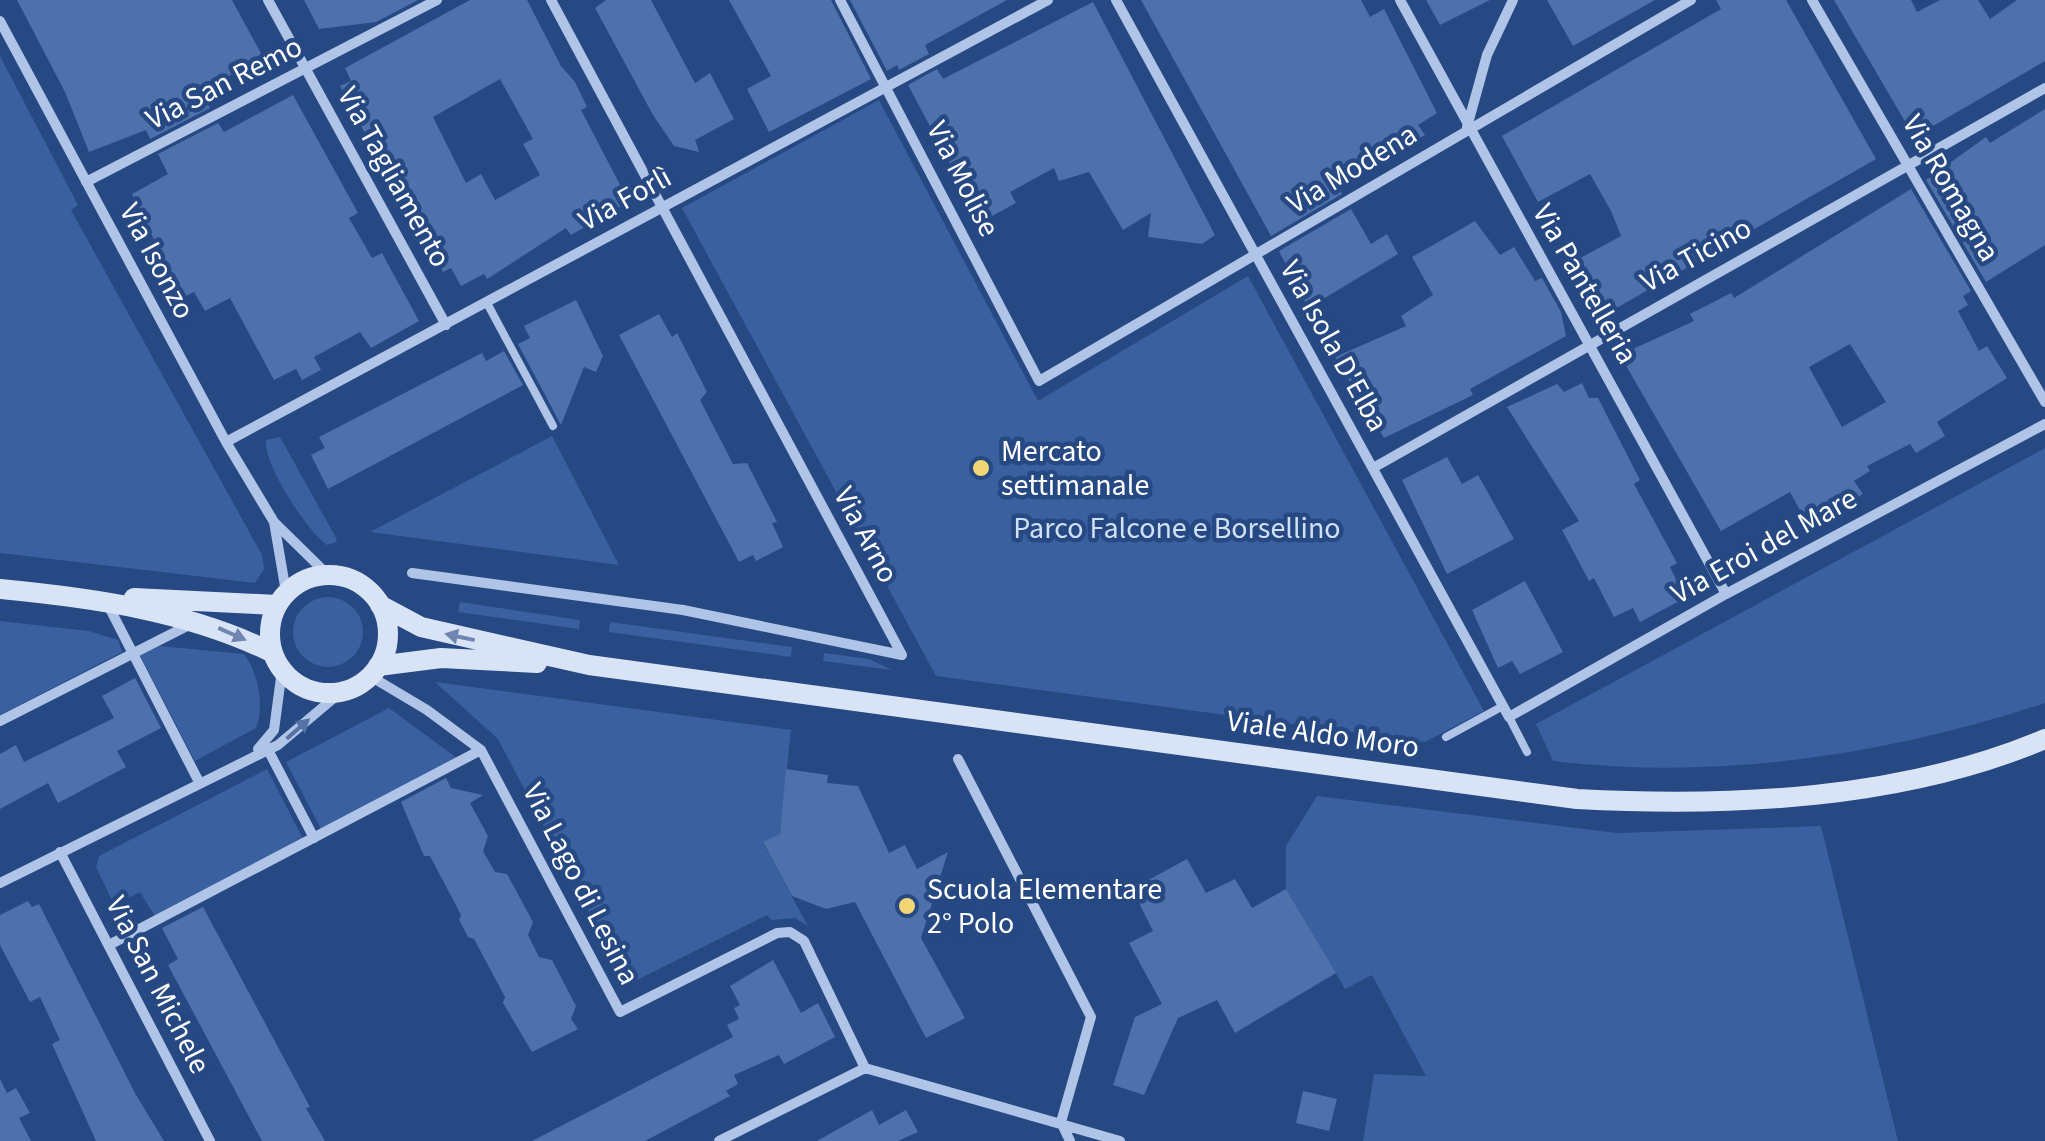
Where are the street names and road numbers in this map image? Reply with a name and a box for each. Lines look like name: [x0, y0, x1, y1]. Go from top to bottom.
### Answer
street label: Via San Remo: [138, 25, 310, 141]
street label: Via Tagliamento: [327, 79, 461, 275]
street label: Via Romagna: [1891, 106, 2011, 270]
street label: Via Modena: [1279, 113, 1425, 225]
street label: Via Molise: [916, 114, 1010, 244]
street label: Via Forlì: [571, 156, 679, 242]
street label: Via Isonzo: [108, 195, 206, 327]
street label: Via Pantelleria: [1522, 196, 1648, 372]
street label: Via Ticino: [1633, 207, 1759, 303]
street label: Via Isola D'Elba: [1269, 252, 1399, 440]
street label: Via Eroi del Mare: [1663, 477, 1865, 615]
street label: Via Arno: [823, 479, 909, 591]
street label: Viale Aldo Moro: [1224, 699, 1422, 769]
street label: Via Lago di Lesina: [512, 776, 650, 992]
street label: Via San Michele: [95, 889, 221, 1081]

